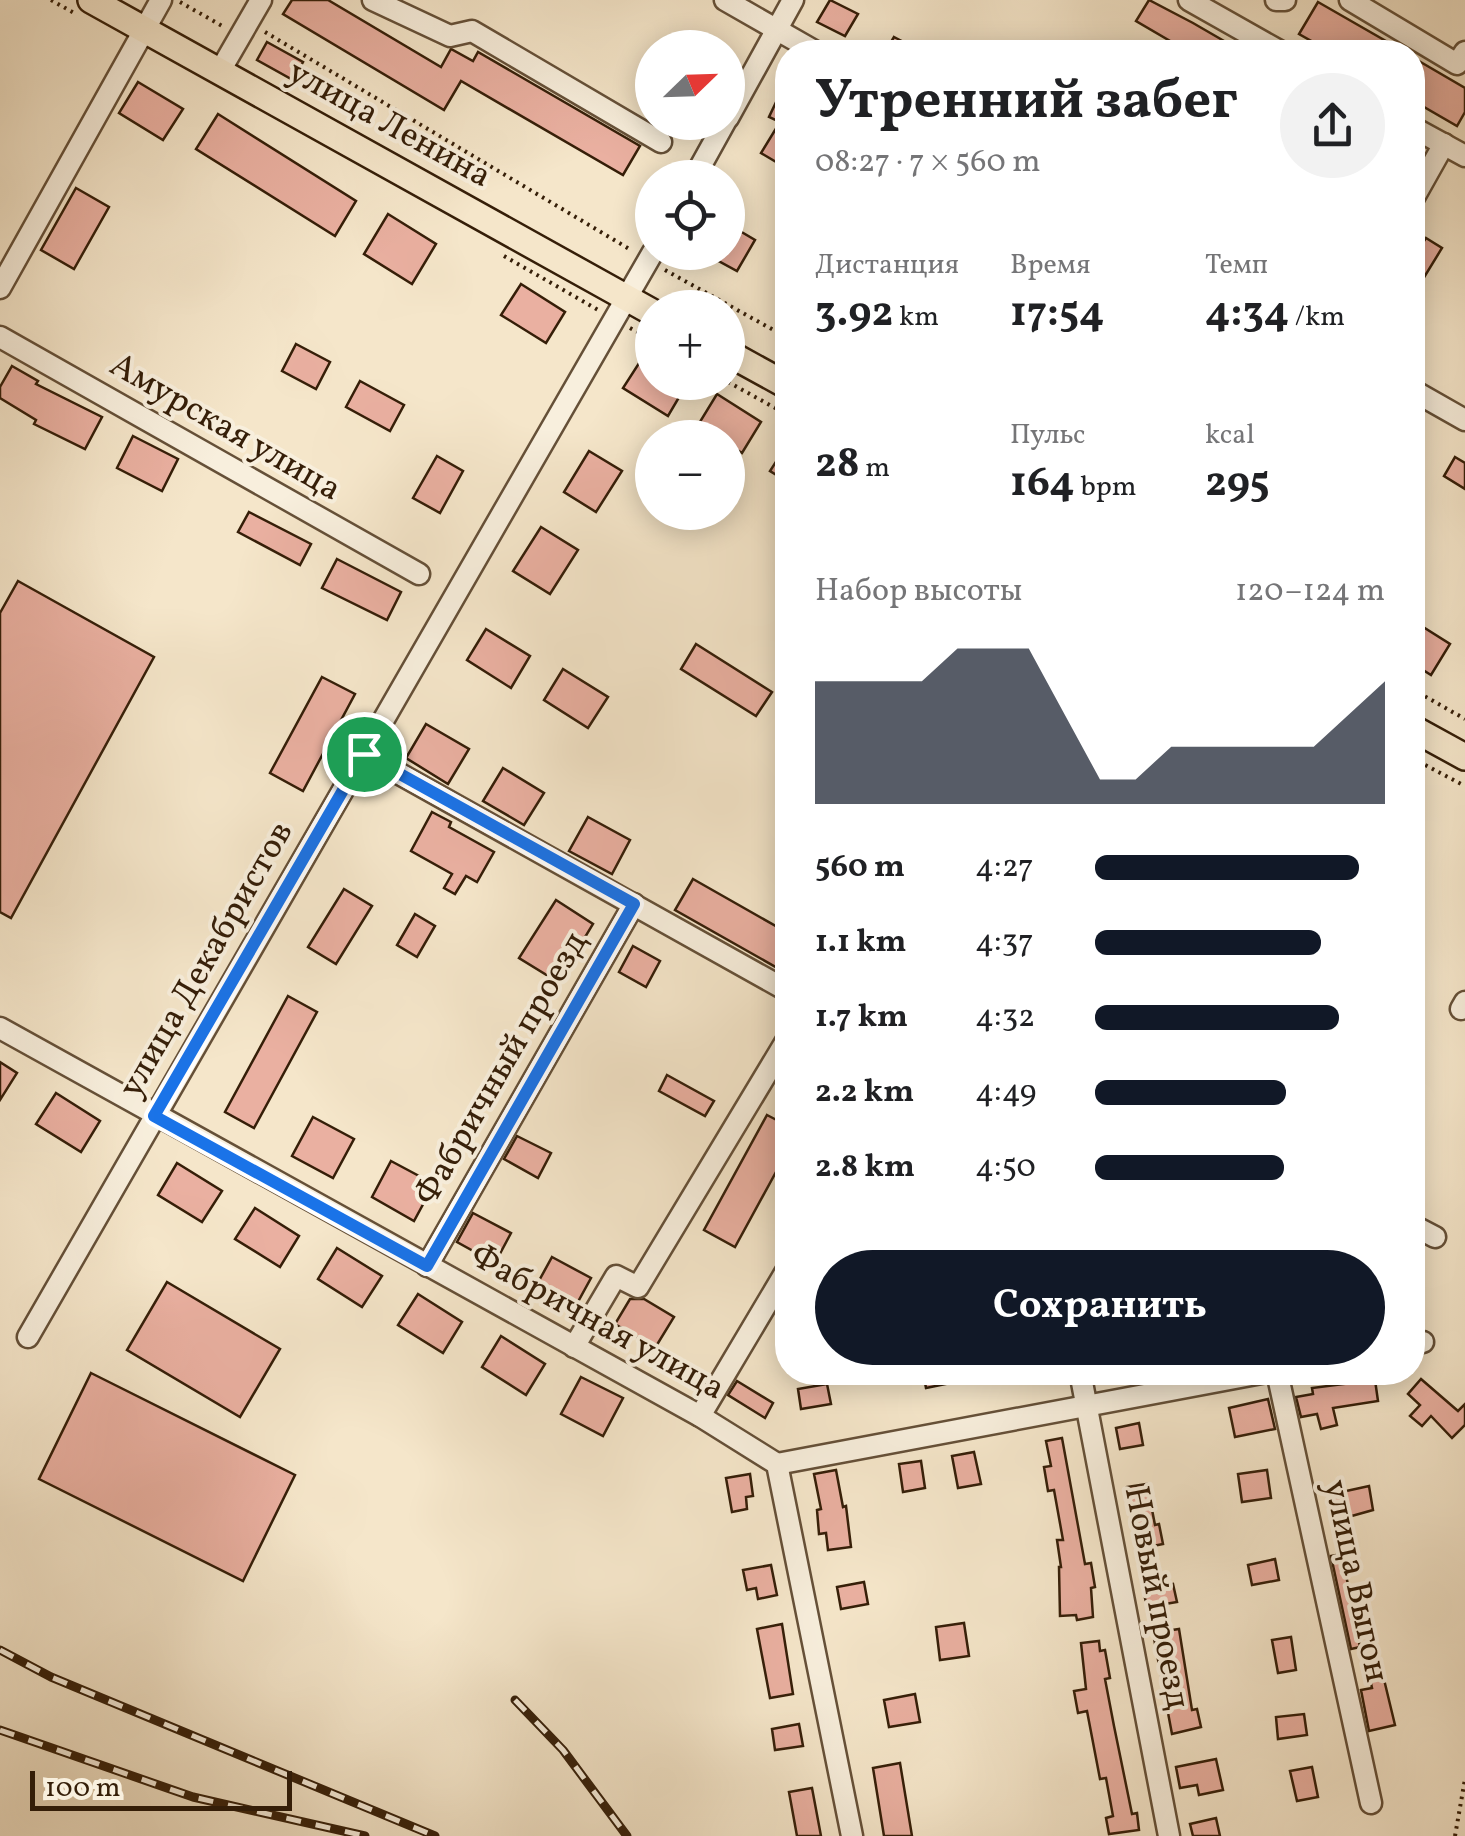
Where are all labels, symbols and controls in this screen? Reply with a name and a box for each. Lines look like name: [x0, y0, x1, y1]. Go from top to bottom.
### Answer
north arrow: [635, 30, 745, 140]
map controls: [635, 30, 745, 530]
street label: улица Ленина: [278, 49, 500, 201]
text: Утренний забег: [815, 65, 1238, 141]
button: share: [1280, 73, 1385, 178]
text: 08:27 · 7 × 560 m: [815, 141, 1040, 185]
button: locate: [635, 160, 745, 270]
text: Дистанция: [815, 246, 959, 285]
text: Время: [1010, 246, 1091, 285]
text: Темп: [1205, 246, 1268, 285]
text: 3.92: [815, 285, 893, 344]
text: 17:54: [1010, 285, 1105, 344]
text: 4:34: [1205, 285, 1289, 344]
button: +: [635, 290, 745, 400]
text: km: [893, 298, 939, 337]
text: /km: [1289, 298, 1345, 337]
street label: Амурская улица: [100, 342, 350, 514]
text: Пульс: [1010, 416, 1086, 455]
text: kcal: [1205, 416, 1255, 455]
button: −: [635, 420, 745, 530]
text: 28: [815, 436, 860, 495]
text: m: [860, 449, 890, 488]
text: 164: [1010, 455, 1075, 514]
text: 295: [1205, 455, 1270, 514]
text: bpm: [1075, 468, 1137, 507]
text: Набор высоты: [815, 570, 1022, 614]
text: 120–124 m: [1235, 570, 1385, 614]
pin: [322, 712, 407, 797]
icon: arrive: [337, 727, 392, 782]
street label: улица Декабристов: [108, 813, 306, 1107]
text: 560 m: [815, 846, 905, 890]
text: 4:27: [975, 846, 1034, 890]
text: 1.1 km: [815, 921, 907, 965]
text: 4:37: [975, 921, 1034, 965]
street label: Фабричный проезд: [404, 923, 600, 1215]
text: 1.7 km: [815, 996, 908, 1040]
text: 4:32: [975, 996, 1035, 1040]
text: 2.2 km: [815, 1071, 914, 1115]
text: 4:49: [975, 1071, 1036, 1115]
text: 2.8 km: [815, 1146, 915, 1190]
text: 4:50: [975, 1146, 1036, 1190]
street label: Фабричная улица: [461, 1233, 733, 1413]
button: Сохранить: [815, 1250, 1385, 1365]
street label: улица Выгон: [1310, 1475, 1400, 1687]
street label: Новый проезд: [1111, 1482, 1201, 1714]
scale bar: [30, 1766, 292, 1810]
text: 100 m: [45, 1769, 120, 1808]

